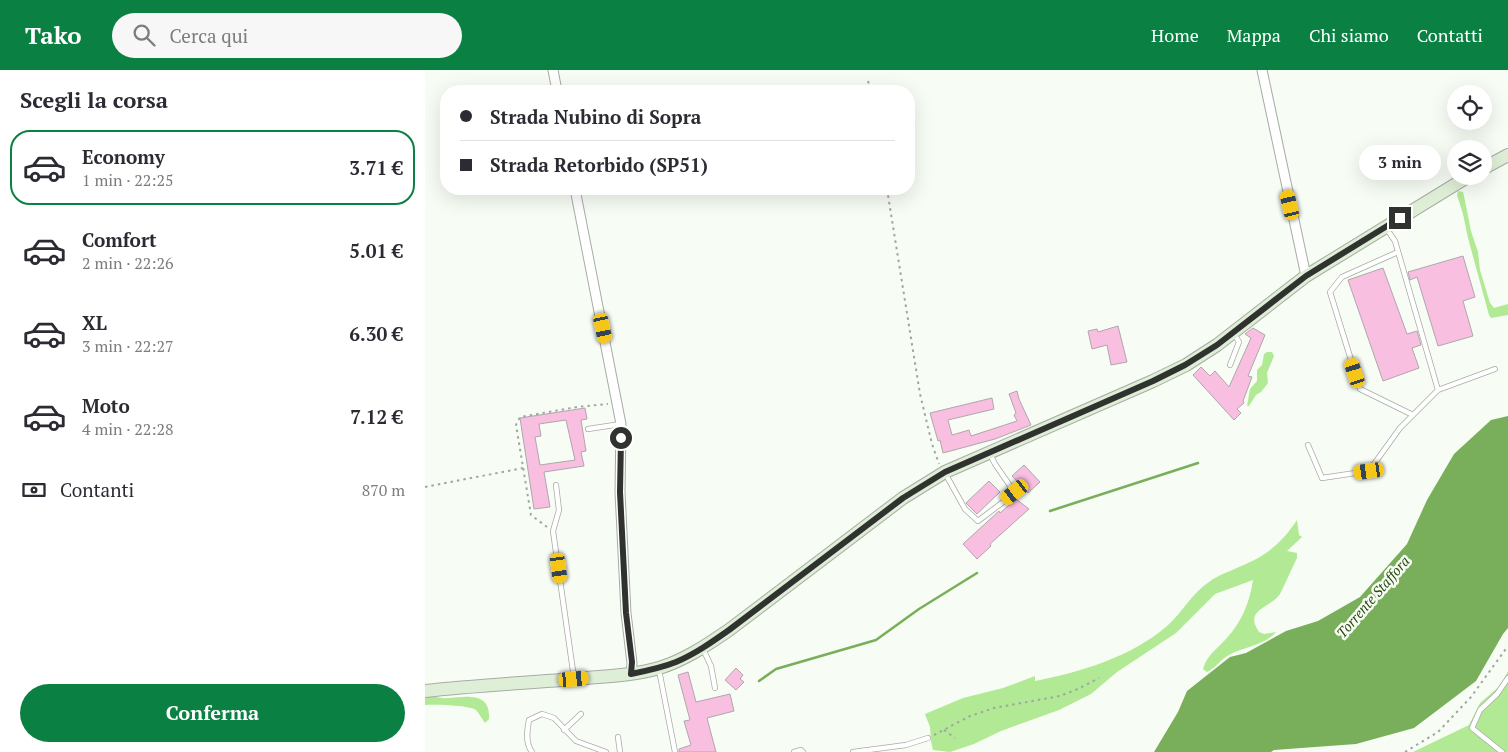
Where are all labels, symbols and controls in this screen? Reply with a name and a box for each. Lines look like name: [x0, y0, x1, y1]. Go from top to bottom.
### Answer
search box: [112, 13, 462, 58]
text: Tako: [25, 19, 82, 51]
icon: search: [130, 21, 158, 49]
text: Cerca qui: [170, 23, 248, 48]
text: Home: [1151, 23, 1199, 47]
text: Mappa: [1227, 23, 1281, 47]
text: Chi siamo: [1309, 23, 1389, 47]
text: Contatti: [1417, 23, 1483, 47]
text: Scegli la corsa: [20, 85, 168, 114]
map controls: [1447, 85, 1492, 185]
button: locate: [1447, 85, 1492, 130]
text: Strada Nubino di Sopra: [490, 104, 701, 129]
button: layers: [1447, 140, 1492, 185]
text: Economy: [82, 144, 165, 169]
icon: car: [22, 145, 67, 190]
callout: 3 min: [1359, 146, 1441, 180]
text: 3 min: [1378, 151, 1422, 173]
text: Strada Retorbido (SP51): [490, 152, 708, 177]
text: 3.71 €: [349, 155, 403, 180]
text: 1 min · 22:25: [82, 169, 174, 191]
car: [1279, 189, 1300, 221]
route end: [1389, 207, 1411, 229]
text: Comfort: [82, 227, 157, 252]
icon: car: [22, 228, 67, 273]
text: 5.01 €: [349, 238, 403, 263]
text: 2 min · 22:26: [82, 252, 174, 274]
text: XL: [82, 310, 107, 335]
icon: car: [22, 311, 67, 356]
car: [592, 312, 613, 344]
text: 6.30 €: [349, 321, 403, 346]
text: 3 min · 22:27: [82, 335, 174, 357]
car: [1343, 356, 1366, 390]
text: Moto: [82, 393, 130, 418]
icon: car: [22, 394, 67, 439]
text: 7.12 €: [350, 404, 403, 429]
text: 4 min · 22:28: [82, 418, 174, 440]
route start: [610, 427, 632, 449]
car: [1353, 461, 1384, 481]
icon: cash: [20, 476, 48, 504]
text: Contanti: [60, 477, 134, 502]
car: [998, 477, 1031, 507]
text: 870 m: [362, 479, 405, 501]
car: [549, 552, 568, 584]
water label: Torrente Staffora: [1332, 552, 1413, 642]
car: [558, 670, 589, 688]
button: Conferma: [20, 684, 405, 742]

